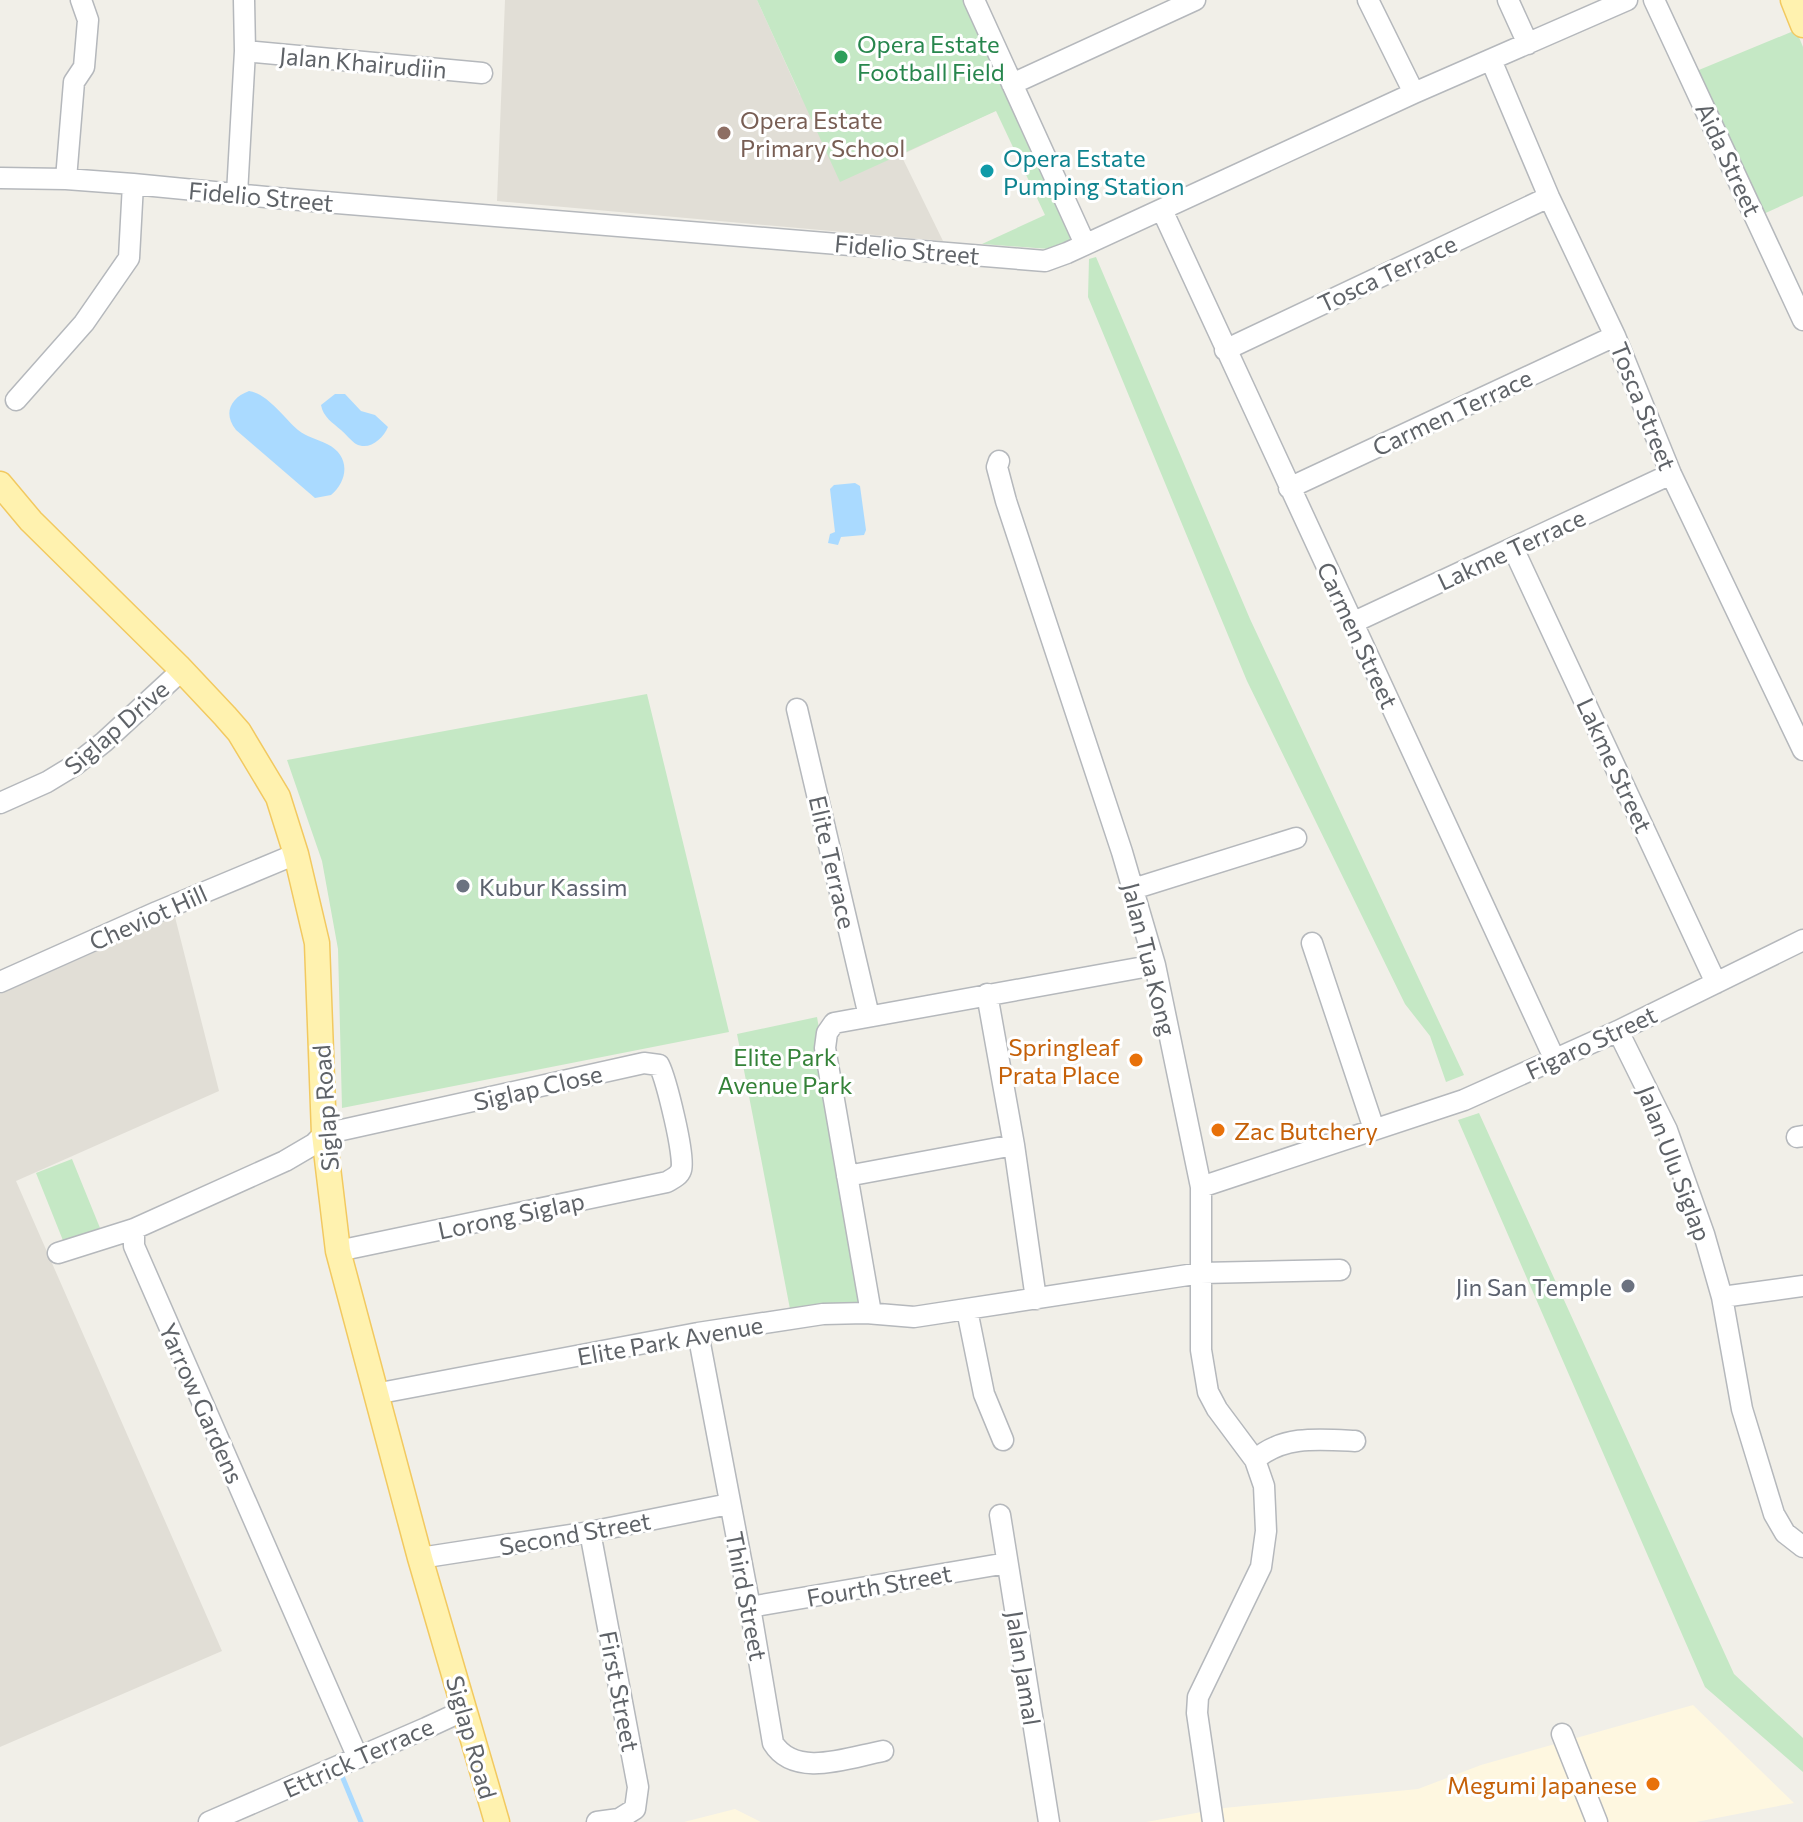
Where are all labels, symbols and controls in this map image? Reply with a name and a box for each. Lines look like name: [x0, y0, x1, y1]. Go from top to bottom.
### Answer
place label: Opera Estate Football Field: [857, 29, 1005, 86]
street label: Jalan Khairudiin: [278, 40, 448, 84]
marker: Opera Estate Football Field: [832, 48, 850, 66]
street label: Aida Street: [1690, 98, 1768, 220]
place label: Opera Estate Primary School: [740, 105, 905, 162]
marker: Opera Estate Primary School: [715, 124, 733, 142]
place label: Opera Estate Pumping Station: [1003, 143, 1184, 200]
marker: Opera Estate Pumping Station: [978, 162, 996, 180]
street label: Fidelio Street: [187, 175, 335, 217]
street label: Fidelio Street: [833, 228, 981, 270]
street label: Tosca Terrace: [1313, 228, 1461, 318]
street label: Tosca Street: [1605, 338, 1683, 474]
street label: Carmen Terrace: [1368, 362, 1536, 462]
street label: Lakme Terrace: [1433, 502, 1589, 596]
street label: Carmen Street: [1311, 557, 1405, 713]
street label: Siglap Drive: [58, 674, 174, 780]
street label: Lakme Street: [1571, 693, 1659, 837]
street label: Elite Terrace: [804, 793, 862, 931]
place label: Kubur Kassim: [479, 872, 628, 901]
marker: Kubur Kassim: [454, 877, 472, 895]
street label: Cheviot Hill: [85, 878, 211, 956]
street label: Jalan Tua Kong: [1117, 879, 1183, 1039]
street label: Figaro Street: [1521, 999, 1661, 1085]
place label: Springleaf Prata Place: [998, 1032, 1121, 1089]
park label: Elite Park Avenue Park: [718, 1042, 852, 1099]
street label: Siglap Road: [306, 1044, 344, 1172]
marker: Springleaf Prata Place: [1127, 1051, 1145, 1069]
street label: Siglap Close: [471, 1058, 605, 1116]
street label: Jalan Ulu Siglap: [1632, 1081, 1718, 1245]
place label: Zac Butchery: [1234, 1116, 1378, 1145]
marker: Zac Butchery: [1209, 1121, 1227, 1139]
street label: Lorong Siglap: [435, 1185, 587, 1245]
place label: Jin San Temple: [1455, 1272, 1612, 1301]
marker: Jin San Temple: [1619, 1277, 1637, 1295]
street label: Elite Park Avenue: [575, 1309, 765, 1371]
street label: Yarrow Gardens: [154, 1318, 250, 1488]
street label: Second Street: [497, 1505, 653, 1561]
street label: Third Street: [720, 1529, 774, 1663]
street label: Fourth Street: [804, 1558, 954, 1612]
street label: Jalan Jamal: [1001, 1609, 1047, 1727]
street label: First Street: [594, 1628, 646, 1754]
street label: Siglap Road: [441, 1672, 503, 1802]
street label: Ettrick Terrace: [279, 1711, 437, 1803]
place label: Megumi Japanese: [1447, 1770, 1637, 1799]
marker: Megumi Japanese: [1644, 1775, 1662, 1793]

